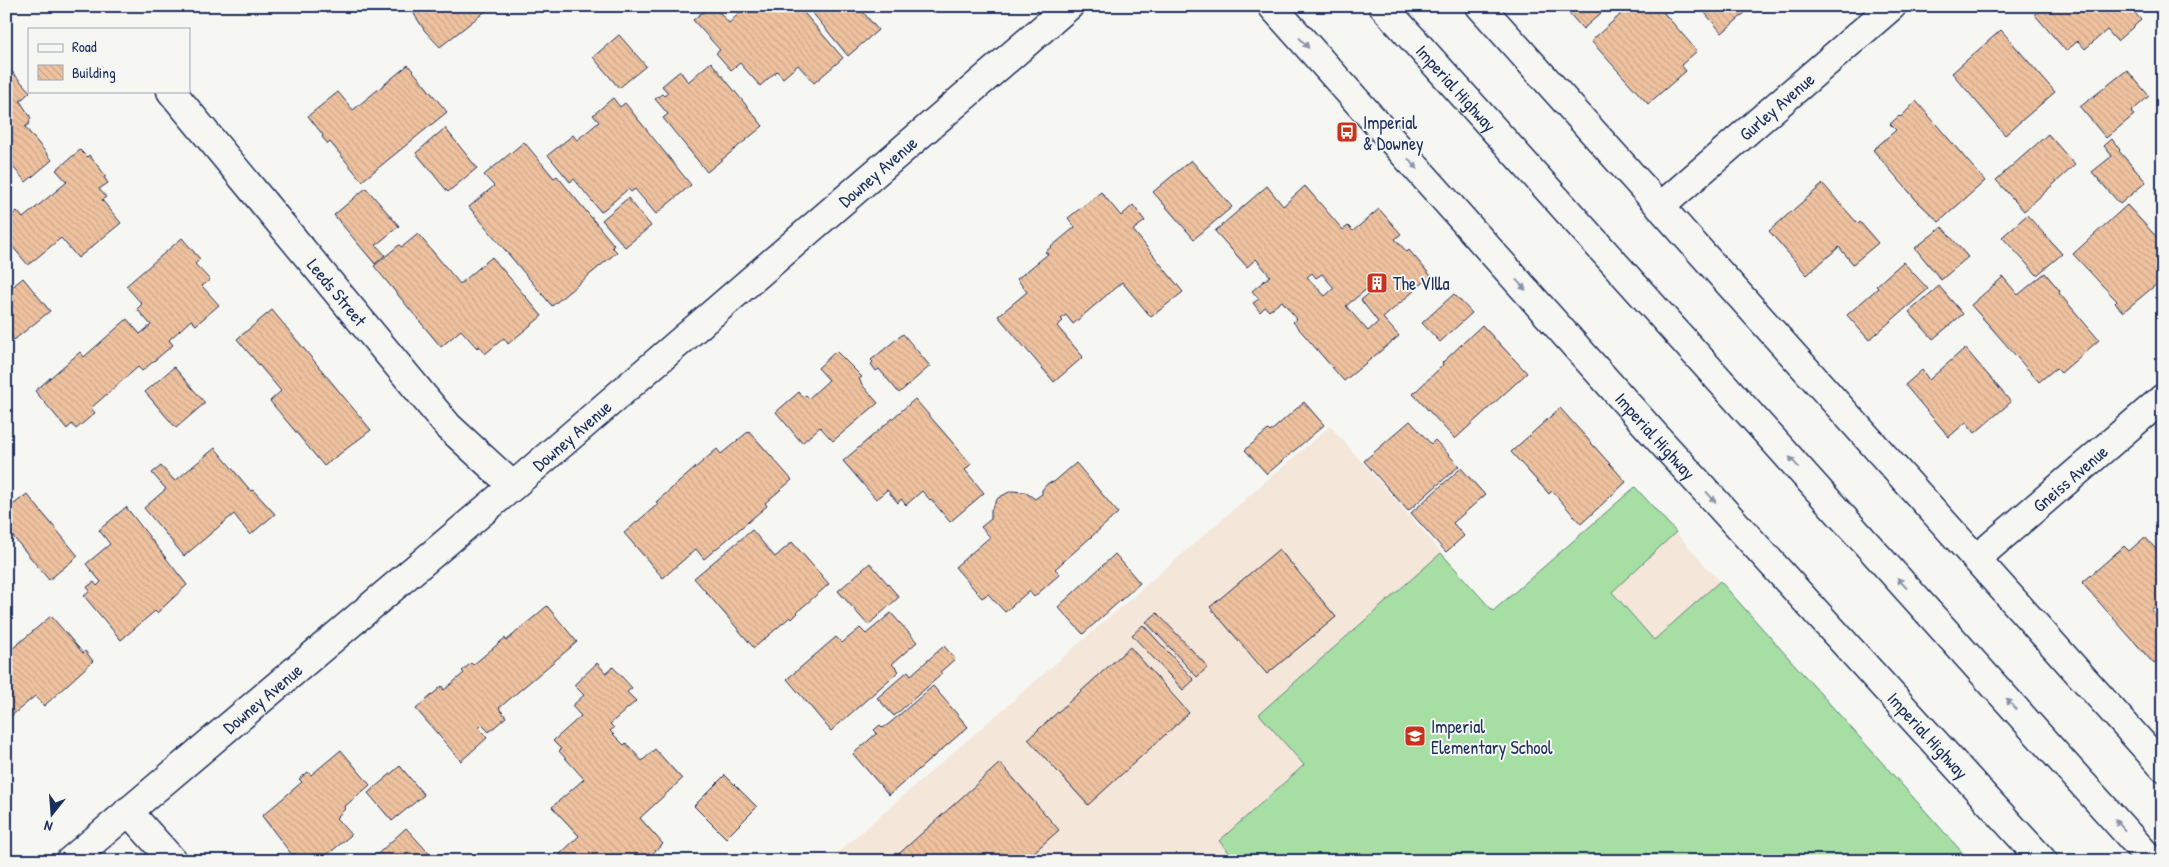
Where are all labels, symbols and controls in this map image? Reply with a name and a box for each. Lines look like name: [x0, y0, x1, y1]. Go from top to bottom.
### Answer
legend: [28, 28, 190, 92]
text: Road: [72, 36, 97, 57]
one-way arrow: [1299, 36, 1310, 49]
street label: Imperial Highway: [1411, 39, 1503, 137]
text: Building: [72, 62, 116, 83]
street label: Gurley Avenue: [1733, 67, 1819, 146]
place label: Imperial & Downey: [1363, 110, 1424, 156]
bus stop icon: Imperial & Downey: [1335, 120, 1359, 144]
street label: Downey Avenue: [833, 130, 922, 212]
one-way arrow: [1407, 157, 1418, 170]
street label: Leeds Street: [302, 253, 373, 332]
building icon: The VIlla: [1365, 271, 1389, 295]
place label: The VIlla: [1393, 271, 1449, 296]
one-way arrow: [1515, 279, 1527, 291]
street label: Imperial Highway: [1610, 387, 1702, 485]
street label: Downey Avenue: [527, 394, 617, 476]
street label: Gneiss Avenue: [2027, 439, 2113, 517]
one-way arrow: [1788, 457, 1800, 469]
one-way arrow: [1706, 491, 1717, 503]
one-way arrow: [1897, 576, 1908, 589]
street label: Downey Avenue: [217, 657, 307, 739]
street label: Imperial Highway: [1882, 686, 1975, 784]
one-way arrow: [2005, 698, 2017, 710]
place label: Imperial Elementary School: [1431, 714, 1553, 760]
school or university icon: Imperial Elementary School: [1403, 724, 1427, 748]
north arrow: [28, 790, 78, 840]
text: N: [41, 817, 54, 837]
one-way arrow: [2114, 819, 2126, 831]

